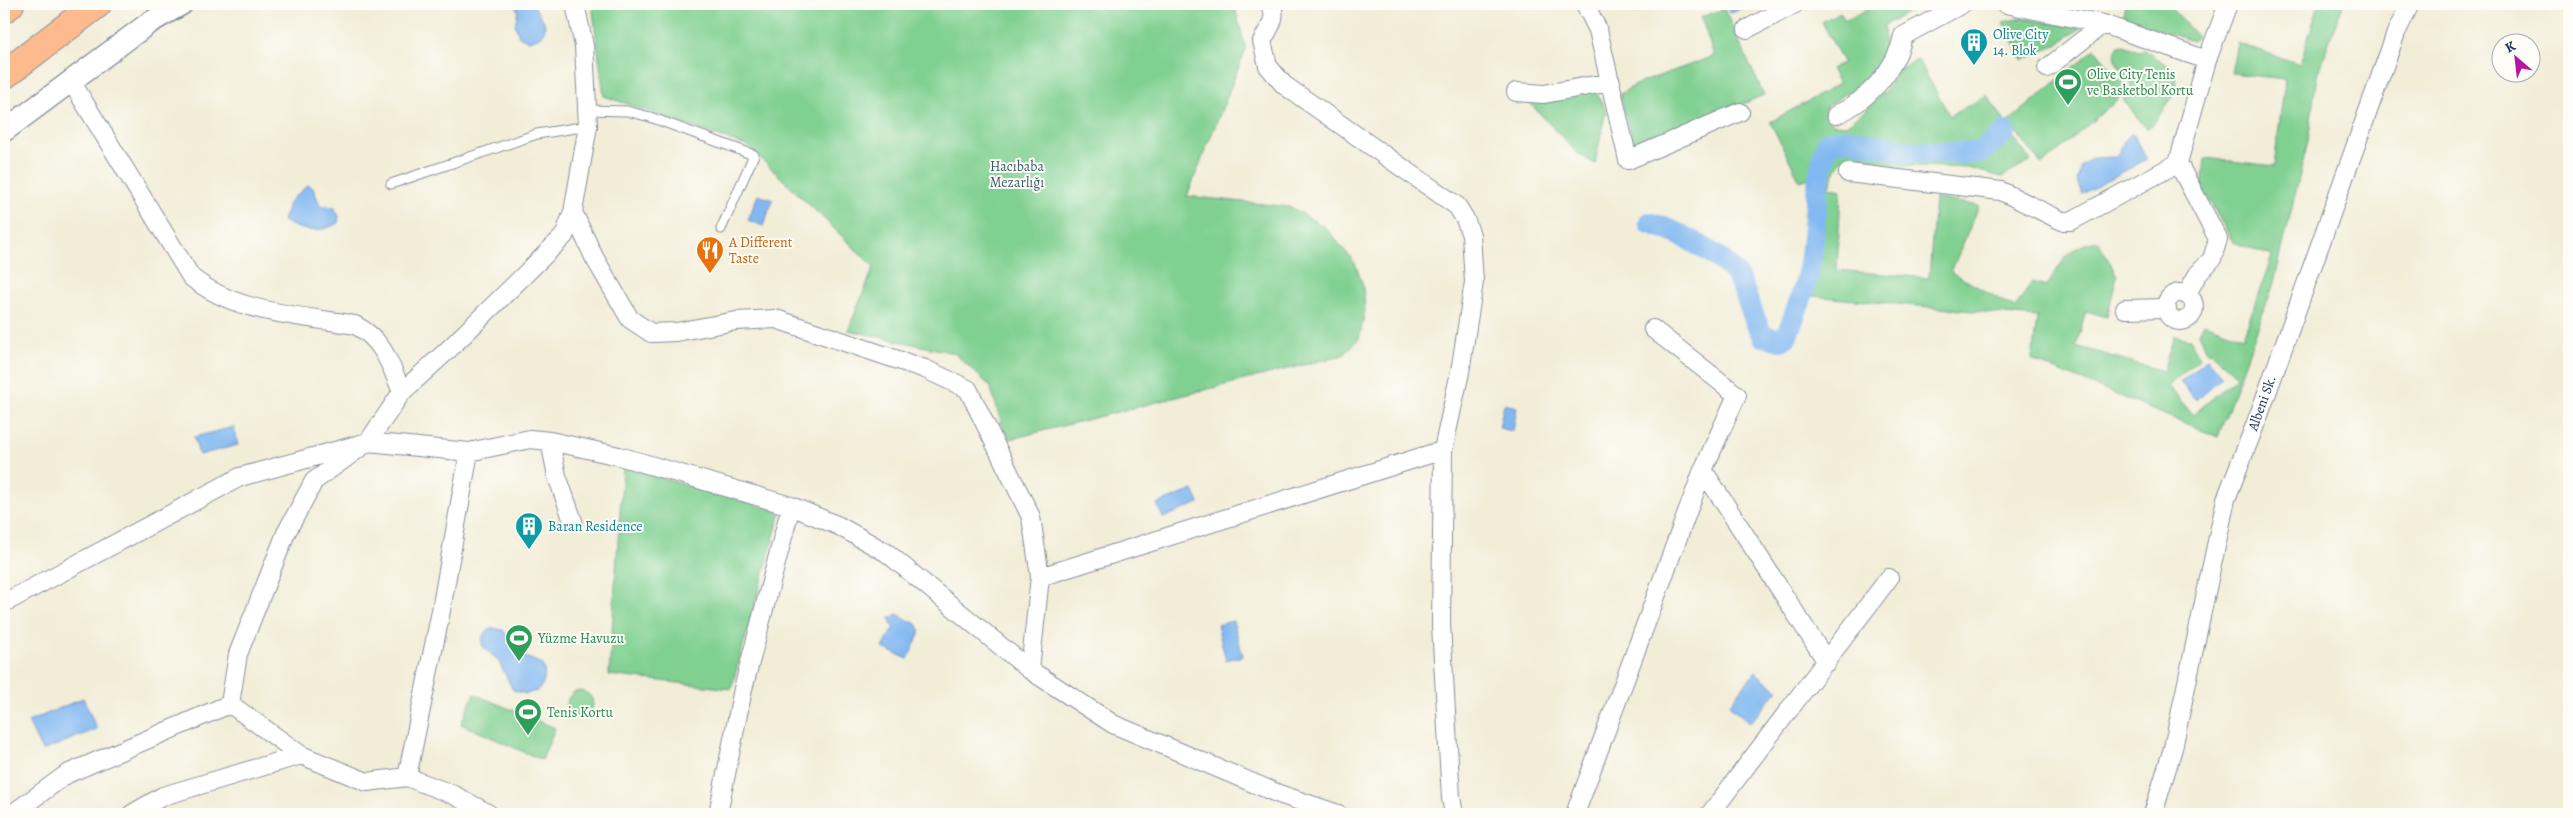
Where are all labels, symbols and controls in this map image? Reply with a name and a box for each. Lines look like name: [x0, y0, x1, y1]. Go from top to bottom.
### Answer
place label: Olive City 14. Blok: [1993, 25, 2049, 60]
building icon: Olive City 14. Blok: [1959, 27, 1989, 66]
north arrow: [2490, 32, 2540, 82]
text: K: [2502, 36, 2519, 58]
place label: Olive City Tenis ve Basketbol Kortu: [2086, 65, 2194, 100]
sports icon: Olive City Tenis ve Basketbol Kortu: [2053, 67, 2083, 106]
park label: Hacıbaba Mezarlığı: [990, 157, 1044, 192]
place label: A Different Taste: [728, 233, 793, 268]
restaurant icon: A Different Taste: [695, 235, 725, 274]
street label: Albeni Sk.: [2243, 373, 2281, 434]
building icon: Baran Residence: [514, 511, 544, 550]
place label: Baran Residence: [548, 517, 643, 536]
sports icon: Yüzme Havuzu: [504, 623, 534, 662]
place label: Yüzme Havuzu: [537, 629, 625, 648]
sports icon: Tenis Kortu: [513, 697, 543, 736]
place label: Tenis Kortu: [547, 703, 613, 722]

